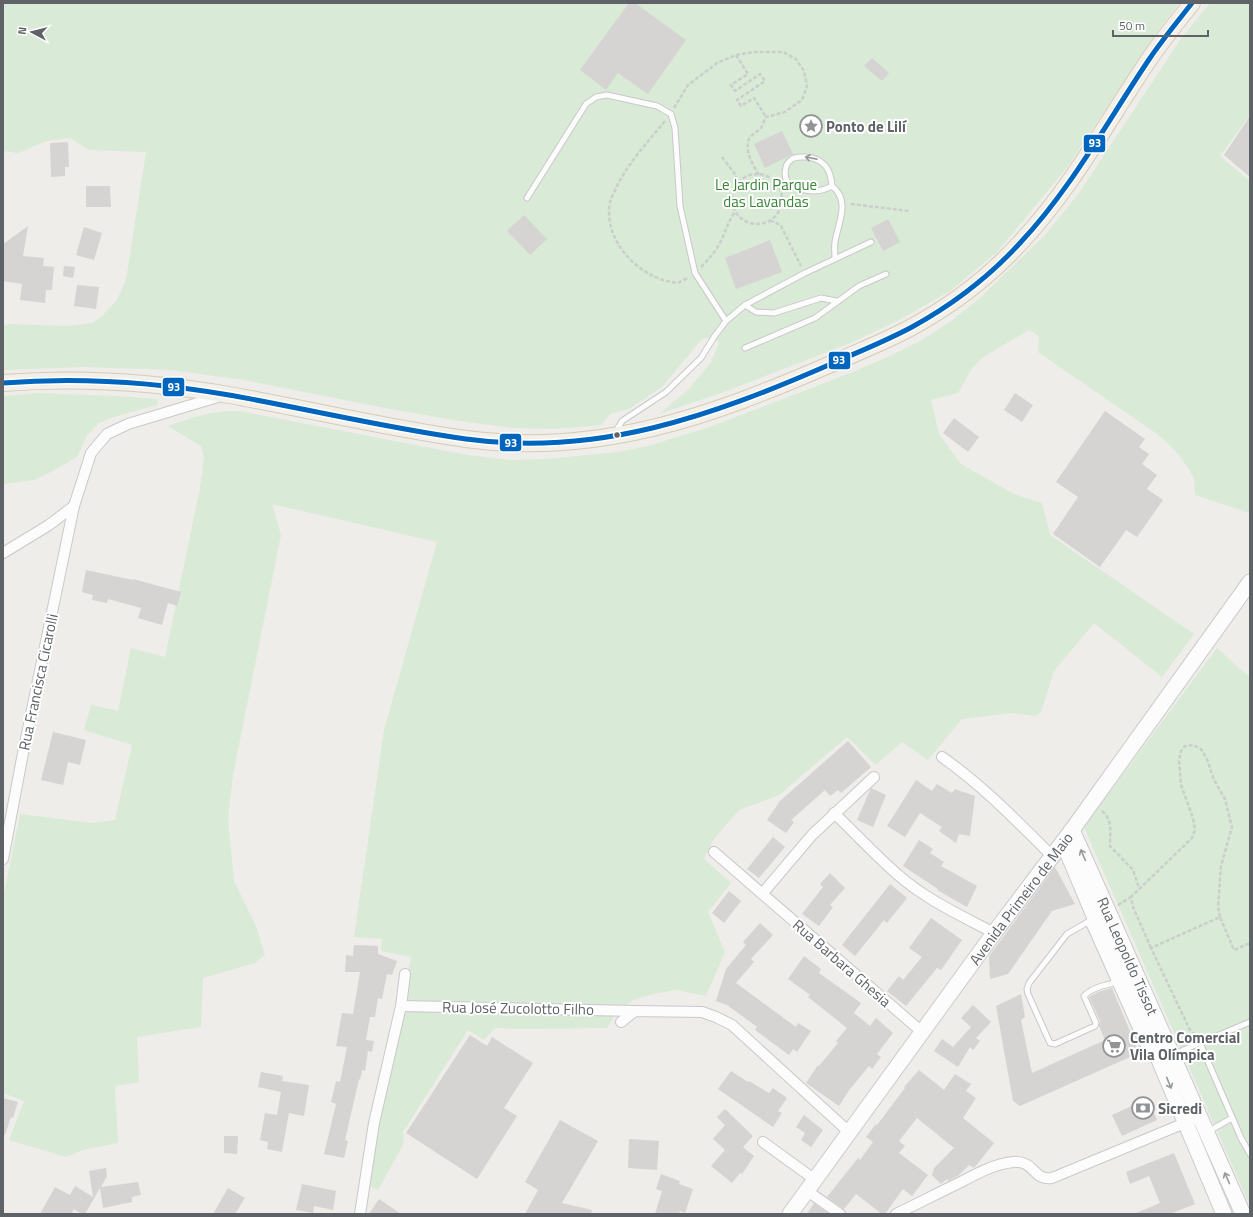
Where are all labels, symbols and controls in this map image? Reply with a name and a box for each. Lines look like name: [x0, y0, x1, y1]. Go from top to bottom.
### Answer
north arrow: [12, 12, 52, 52]
scale bar: [1113, 12, 1208, 38]
text: 50 m: [1119, 16, 1145, 35]
text: N: [14, 26, 30, 36]
place icon: Ponto de Lilí: [798, 113, 824, 139]
place label: Ponto de Lilí: [826, 115, 907, 138]
line badge: 93: [1083, 134, 1106, 153]
text: 93: [1089, 135, 1101, 151]
one-way arrow: [805, 154, 818, 162]
park label: Le Jardin Parque das Lavandas: [715, 173, 817, 213]
line badge: 93: [828, 351, 851, 370]
text: 93: [833, 352, 845, 368]
line badge: 93: [162, 377, 185, 397]
text: 93: [168, 379, 180, 395]
unlabelled marker: [612, 430, 622, 440]
line badge: 93: [499, 433, 522, 452]
text: 93: [505, 435, 517, 451]
street label: Rua Francisca Cicarolli: [12, 612, 64, 752]
street label: Avenida Primeiro de Maio: [963, 827, 1078, 969]
one-way arrow: [1078, 849, 1086, 861]
street label: Rua Leopoldo Tissot: [1092, 893, 1165, 1020]
street label: Rua Barbara Ghesia: [788, 914, 897, 1013]
street label: Rua José Zucolotto Filho: [442, 995, 594, 1021]
place label: Centro Comercial Vila Olímpica: [1130, 1026, 1240, 1066]
supermarket icon: Centro Comercial Vila Olímpica: [1101, 1033, 1127, 1059]
one-way arrow: [1165, 1076, 1173, 1088]
bank icon: Sicredi: [1130, 1095, 1156, 1121]
place label: Sicredi: [1158, 1097, 1202, 1120]
one-way arrow: [1223, 1173, 1230, 1185]

